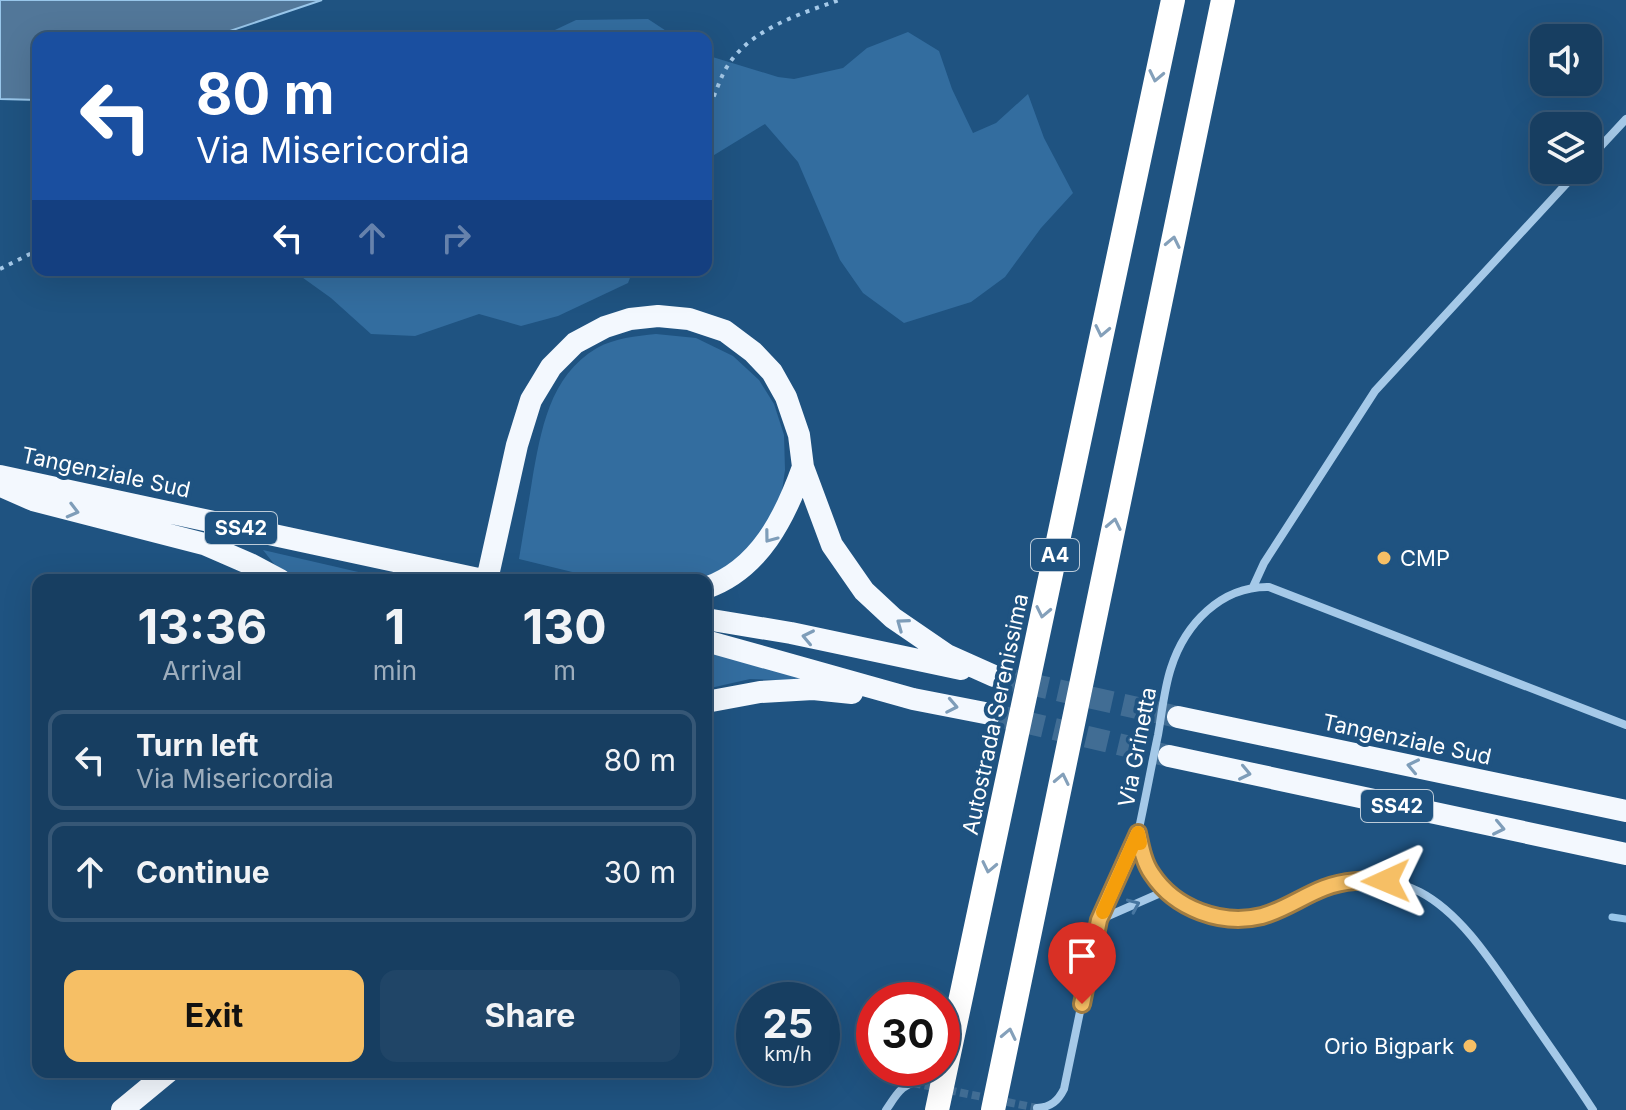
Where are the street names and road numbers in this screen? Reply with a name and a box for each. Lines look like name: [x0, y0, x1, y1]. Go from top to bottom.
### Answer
street label: Tangenziale Sud: [19, 441, 193, 503]
road number: SS42: [205, 512, 277, 544]
road number: A4: [1031, 539, 1079, 571]
street label: Autostrada Serenissima: [957, 591, 1033, 837]
street label: Via Grinetta: [1113, 685, 1161, 809]
street label: Tangenziale Sud: [1320, 708, 1494, 770]
road number: SS42: [1361, 790, 1433, 822]

